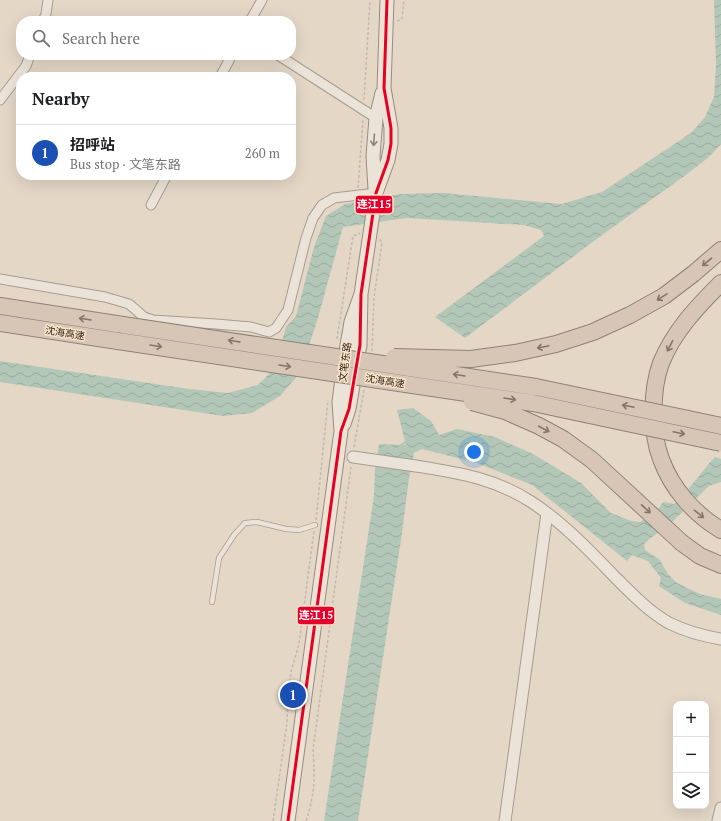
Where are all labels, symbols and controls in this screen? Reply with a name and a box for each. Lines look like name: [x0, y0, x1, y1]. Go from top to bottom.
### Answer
search box: [16, 16, 296, 60]
icon: search: [30, 27, 52, 49]
text: Search here: [62, 28, 140, 48]
text: Nearby: [32, 87, 90, 110]
one-way arrow: [371, 133, 378, 146]
text: 招呼站: [70, 134, 115, 154]
text: 1: [41, 144, 49, 162]
text: 260 m: [245, 144, 280, 162]
text: Bus stop · 文笔东路: [70, 155, 181, 173]
line badge: 连江15: [355, 195, 393, 214]
text: 连江15: [357, 197, 391, 211]
one-way arrow: [702, 258, 713, 267]
one-way arrow: [656, 293, 668, 301]
one-way arrow: [79, 315, 92, 323]
street label: 沈海高速: [44, 323, 86, 343]
one-way arrow: [227, 337, 240, 345]
one-way arrow: [666, 340, 674, 352]
street label: 文笔东路: [336, 341, 354, 383]
one-way arrow: [149, 342, 162, 350]
one-way arrow: [537, 344, 550, 352]
one-way arrow: [278, 362, 291, 370]
street label: 沈海高速: [364, 371, 406, 391]
one-way arrow: [453, 371, 466, 379]
one-way arrow: [503, 395, 516, 403]
one-way arrow: [622, 401, 635, 409]
one-way arrow: [538, 426, 550, 433]
one-way arrow: [672, 429, 685, 437]
your location: [464, 442, 484, 462]
one-way arrow: [641, 504, 651, 514]
one-way arrow: [693, 509, 704, 518]
line badge: 连江15: [297, 606, 335, 625]
text: 连江15: [299, 608, 333, 622]
pin: 1: [280, 680, 306, 710]
map controls: [673, 701, 709, 809]
button: +: [673, 701, 709, 737]
button: −: [673, 737, 709, 773]
button: layers: [673, 773, 709, 809]

